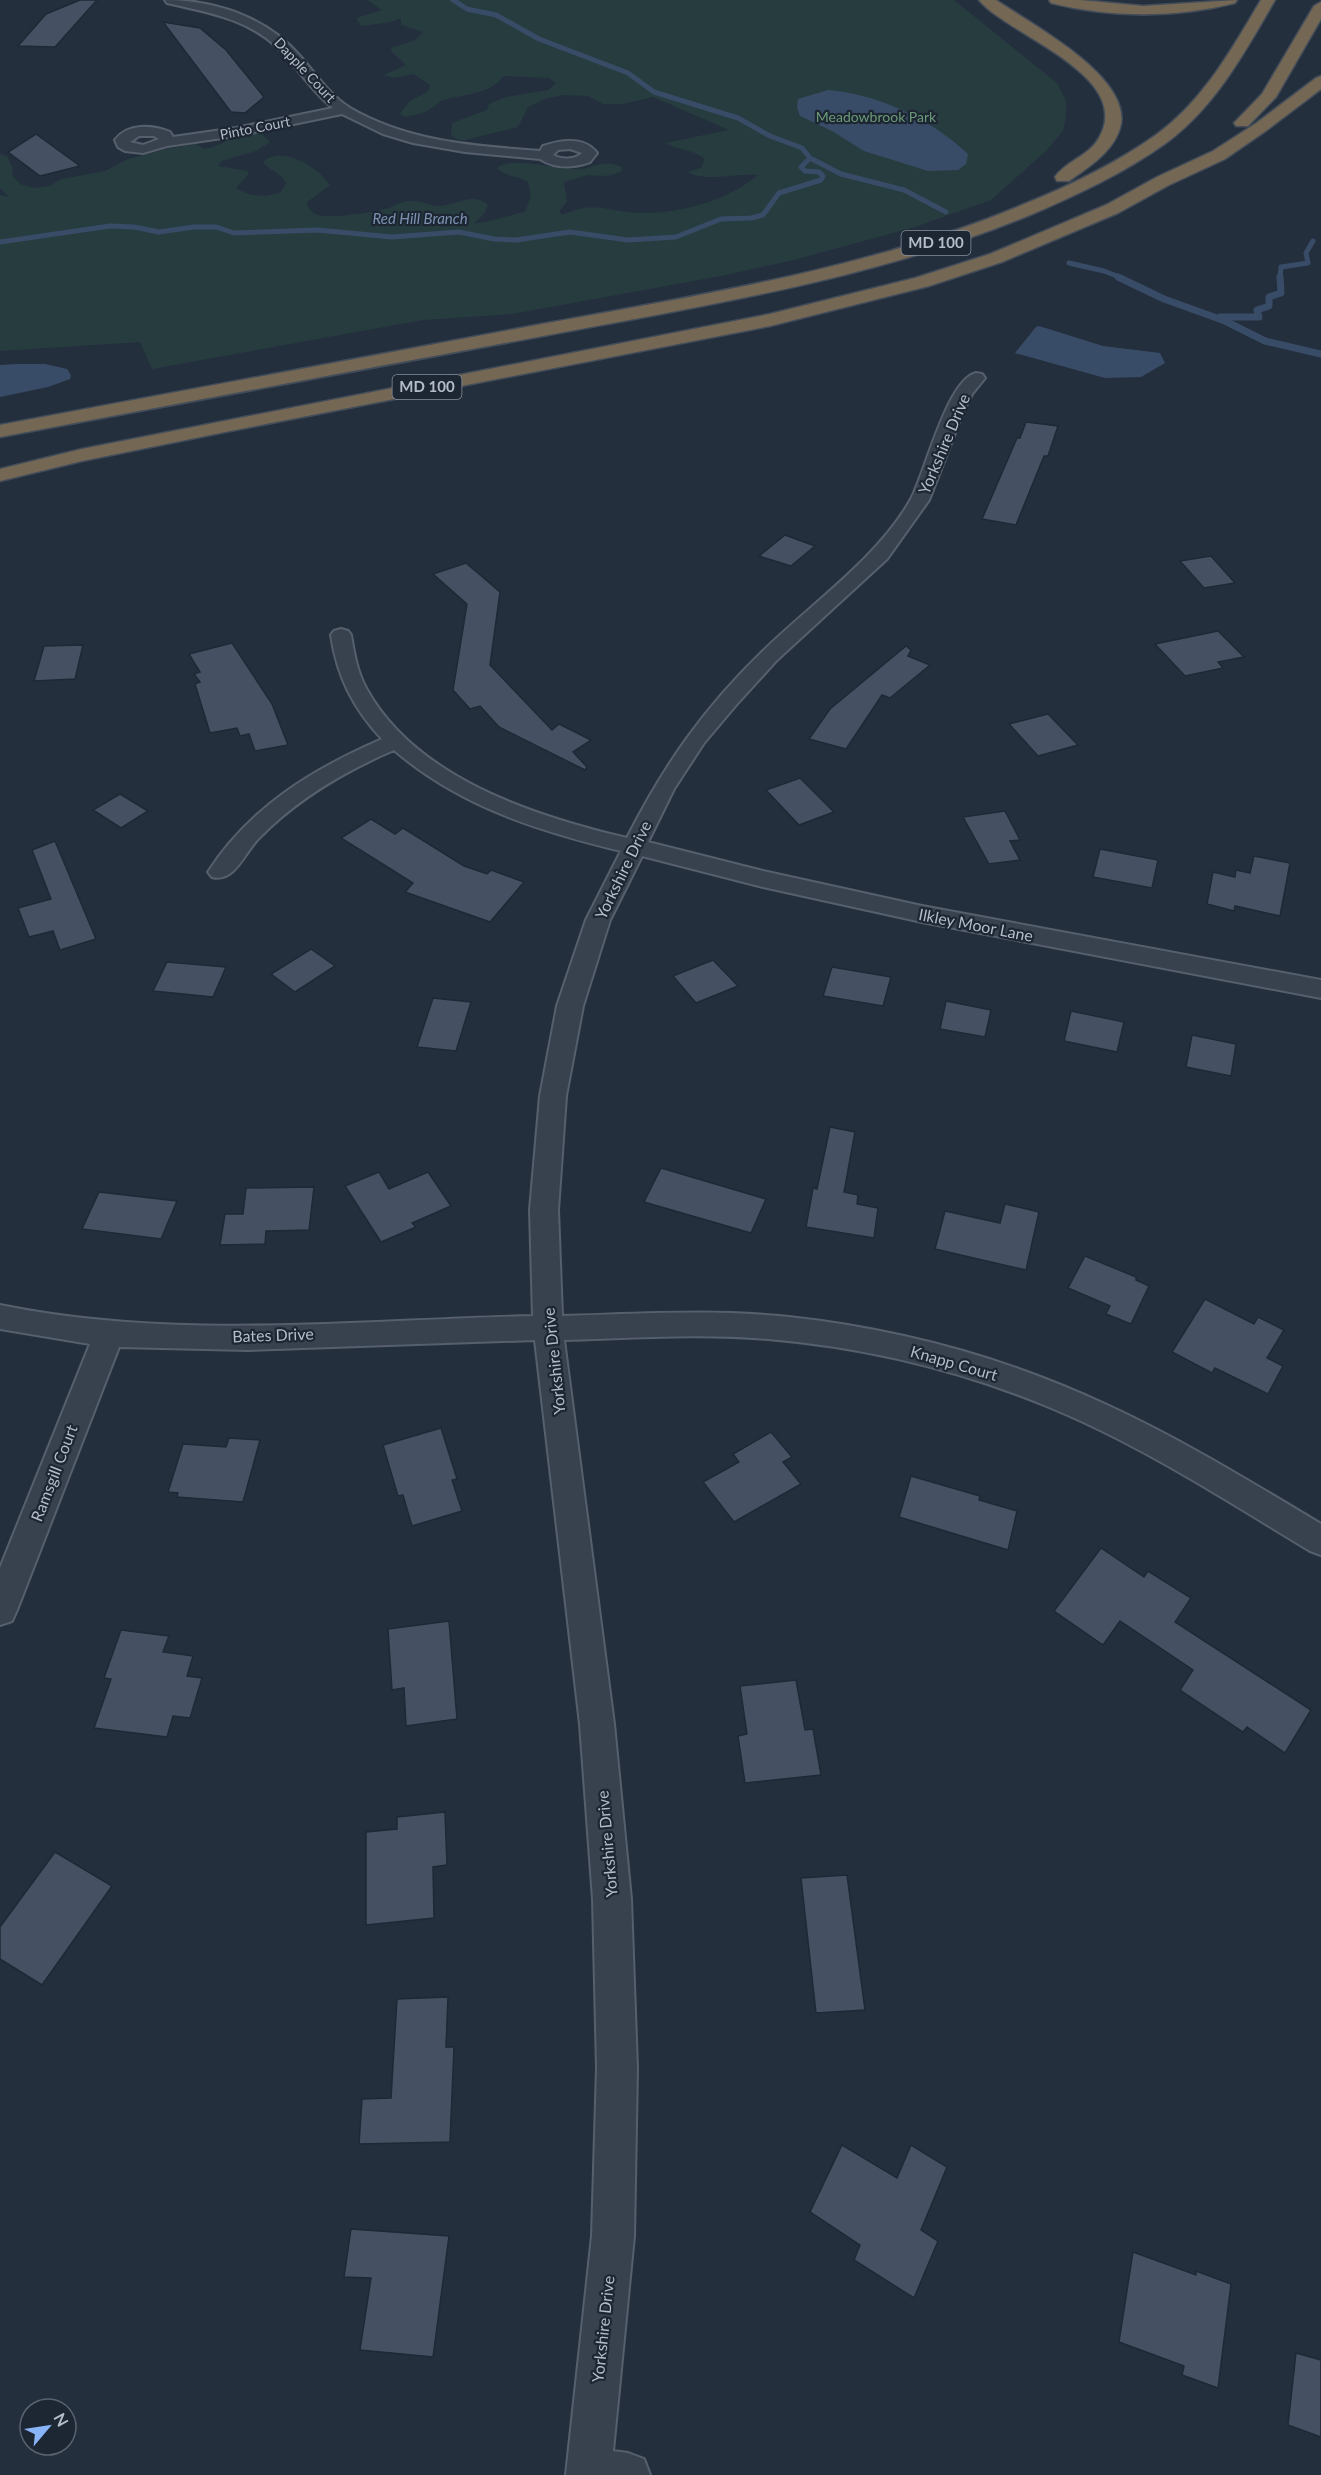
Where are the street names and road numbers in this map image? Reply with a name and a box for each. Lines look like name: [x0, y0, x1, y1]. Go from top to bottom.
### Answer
street label: Dapple Court: [271, 34, 340, 106]
street label: Pinto Court: [218, 112, 291, 143]
road number: MD 100: [902, 231, 970, 255]
road number: MD 100: [392, 375, 462, 399]
street label: Yorkshire Drive: [914, 391, 973, 497]
street label: Yorkshire Drive: [591, 817, 655, 922]
street label: Ilkley Moor Lane: [917, 904, 1035, 945]
street label: Yorkshire Drive: [538, 1307, 569, 1415]
street label: Bates Drive: [232, 1324, 314, 1345]
street label: Knapp Court: [908, 1341, 1000, 1384]
street label: Ramsgill Court: [26, 1422, 81, 1524]
street label: Yorkshire Drive: [592, 1790, 621, 1898]
street label: Yorkshire Drive: [587, 2275, 618, 2383]

